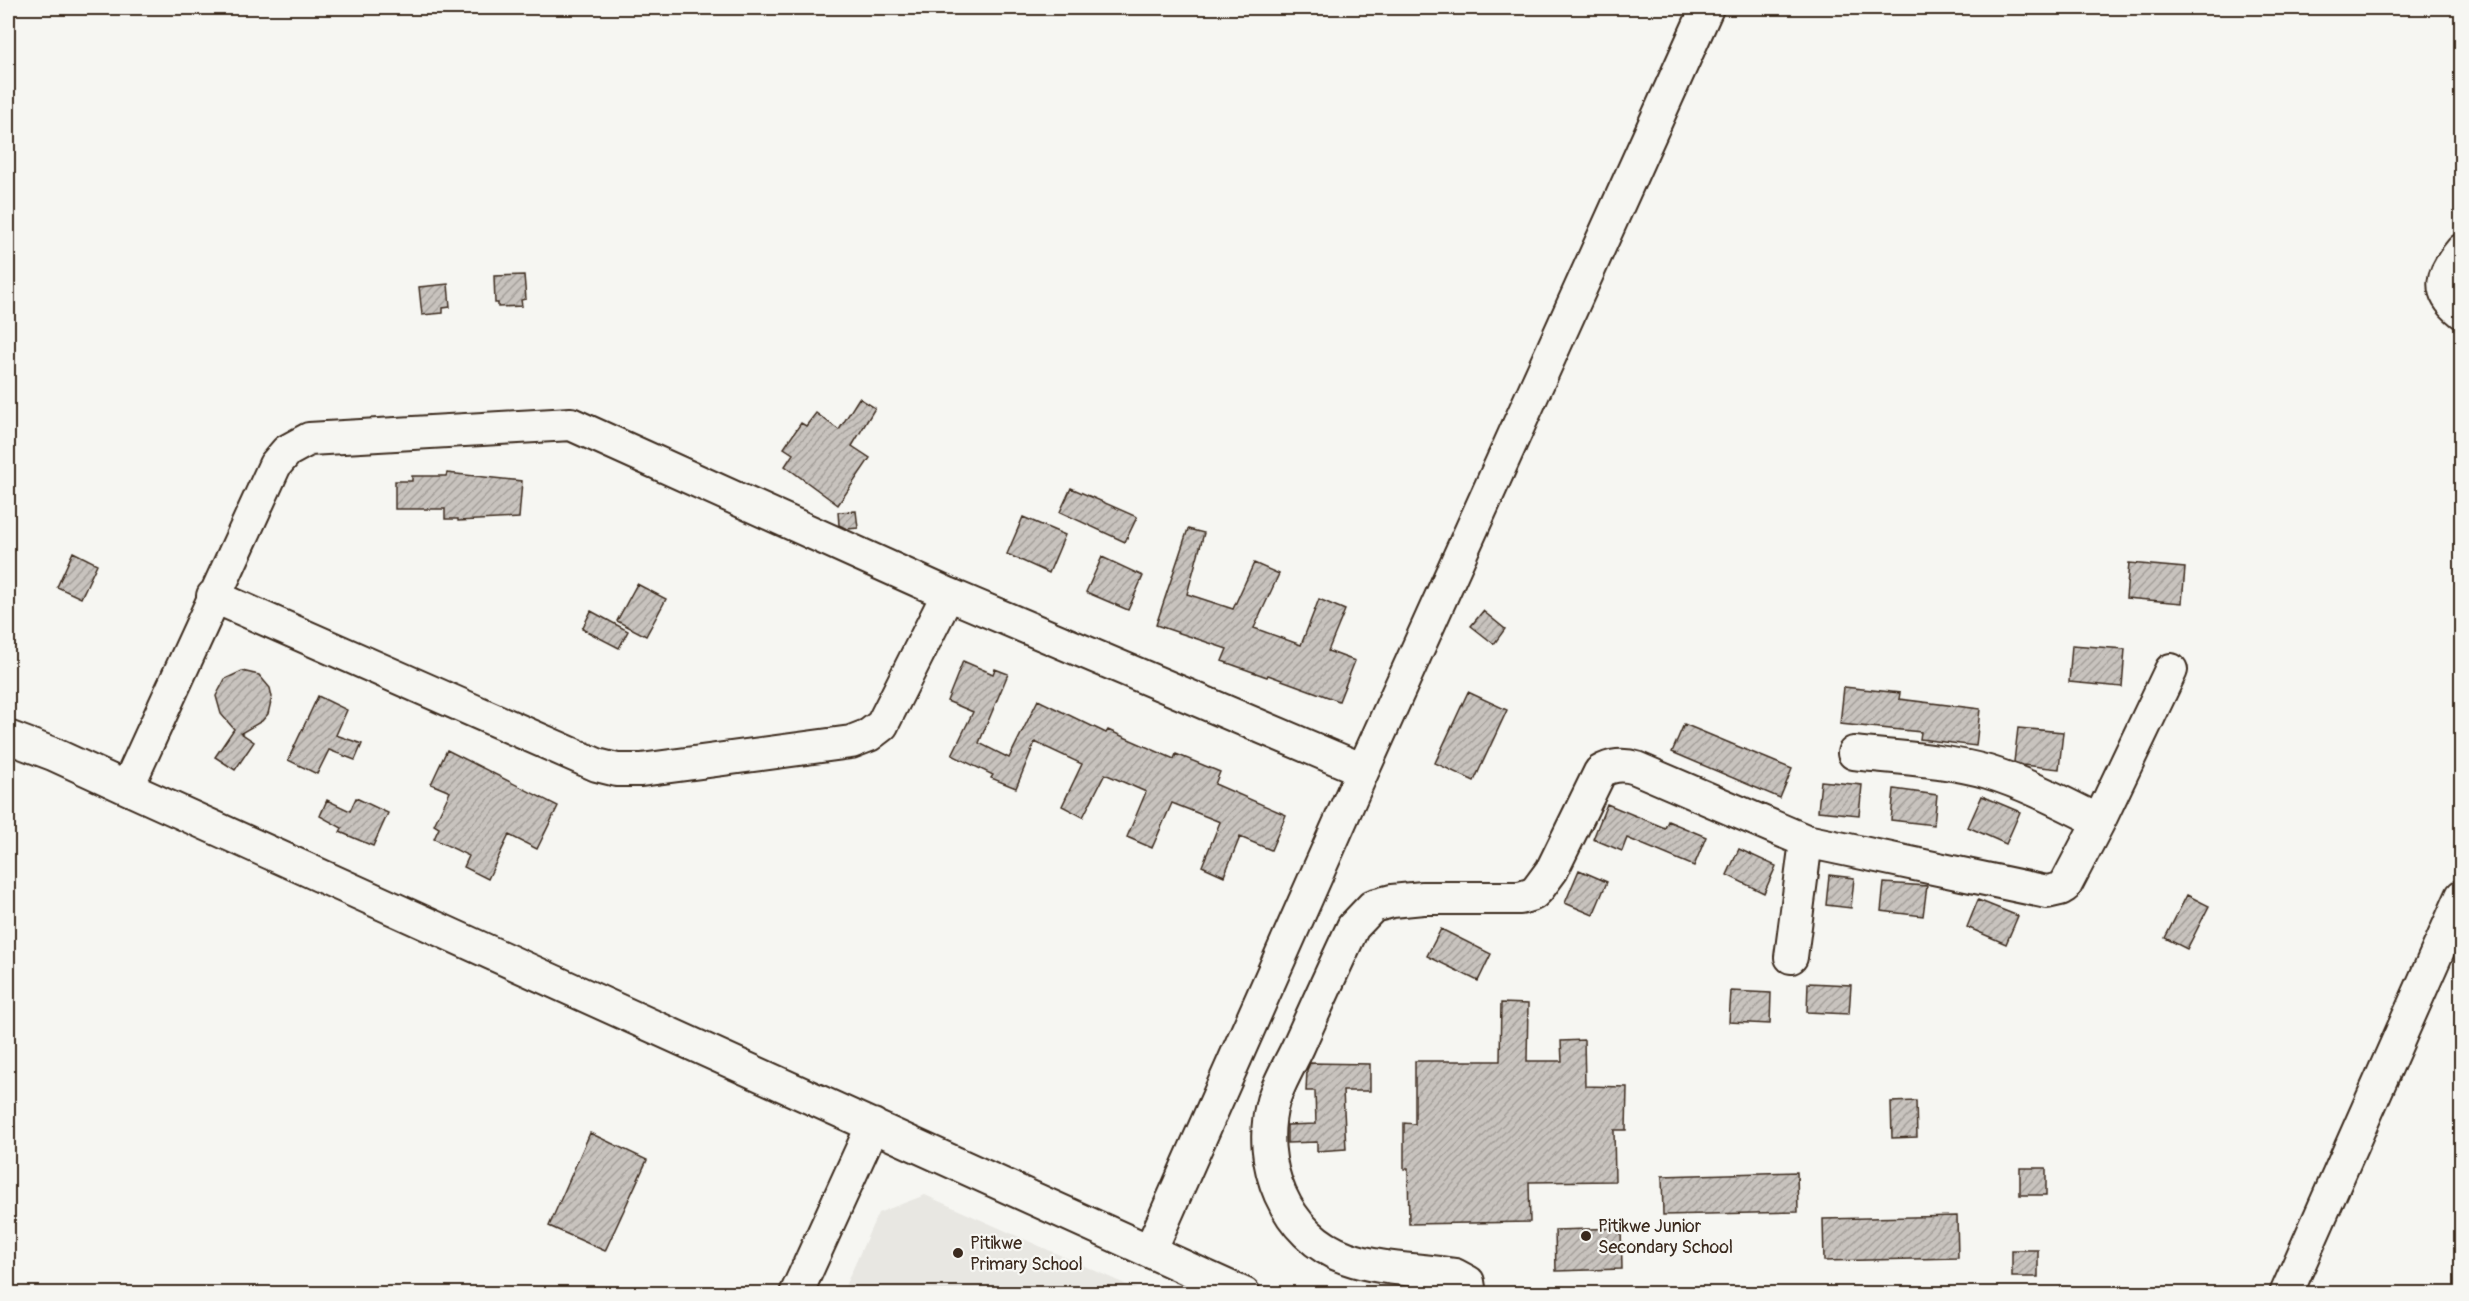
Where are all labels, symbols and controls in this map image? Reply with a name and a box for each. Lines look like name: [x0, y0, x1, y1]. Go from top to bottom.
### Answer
place label: Pitikwe Junior Secondary School: [1598, 1215, 1733, 1259]
marker: Pitikwe Junior Secondary School: [1579, 1229, 1593, 1243]
place label: Pitikwe Primary School: [970, 1232, 1083, 1276]
marker: Pitikwe Primary School: [951, 1246, 965, 1260]

